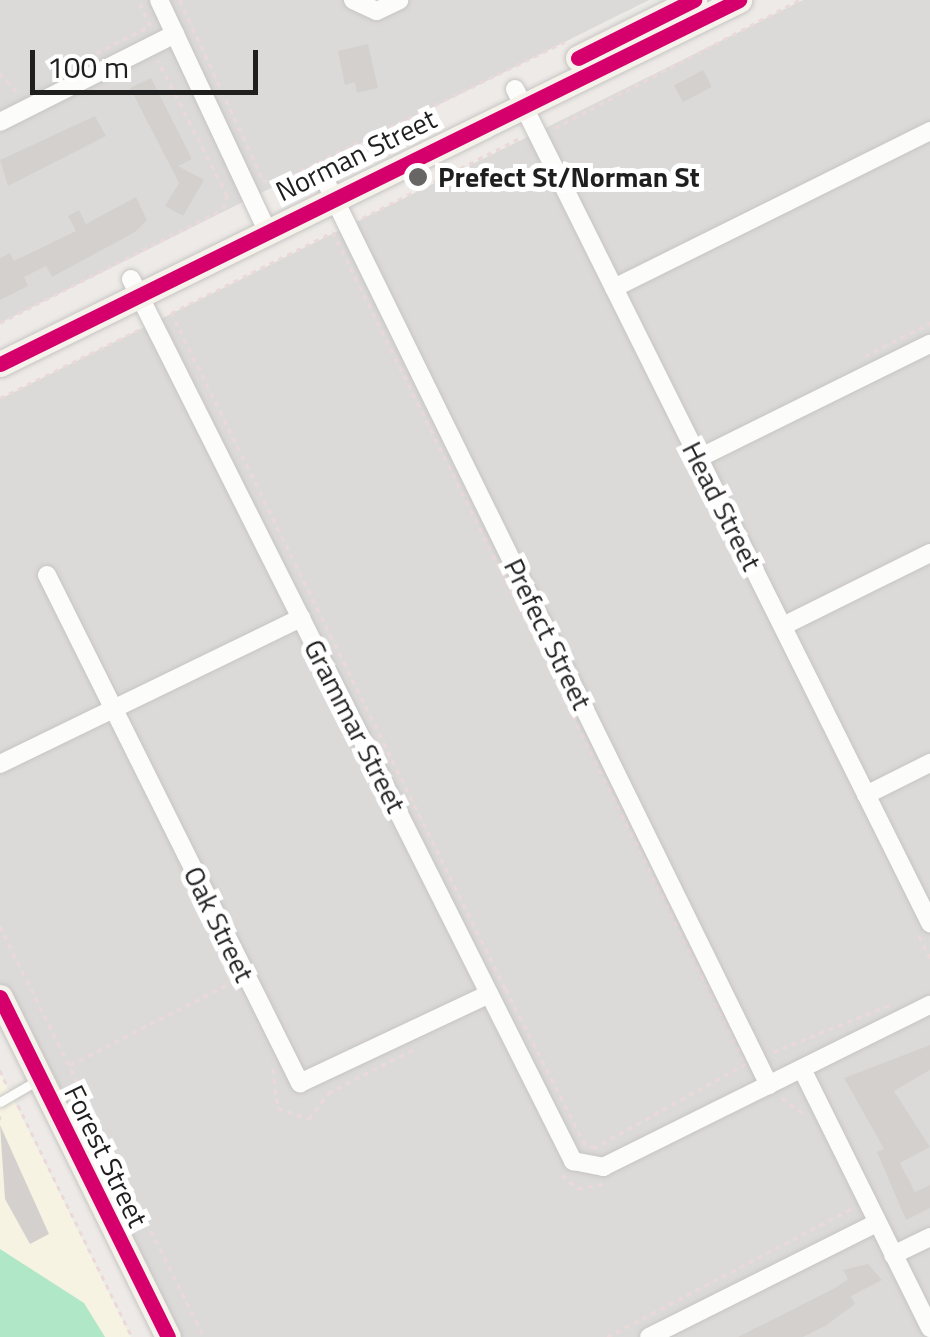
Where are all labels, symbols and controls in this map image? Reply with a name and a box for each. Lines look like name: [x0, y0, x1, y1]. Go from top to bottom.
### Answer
scale bar: [35, 30, 262, 92]
text: 100 m: [47, 44, 129, 90]
street label: Norman Street: [270, 102, 442, 208]
place label: Prefect St/Norman St: [438, 160, 700, 194]
marker: Prefect St/Norman St: [407, 166, 429, 188]
street label: Head Street: [675, 436, 769, 576]
street label: Prefect Street: [497, 553, 599, 715]
street label: Grammar Street: [297, 634, 413, 818]
street label: Oak Street: [177, 861, 261, 987]
street label: Forest Street: [57, 1080, 155, 1232]

